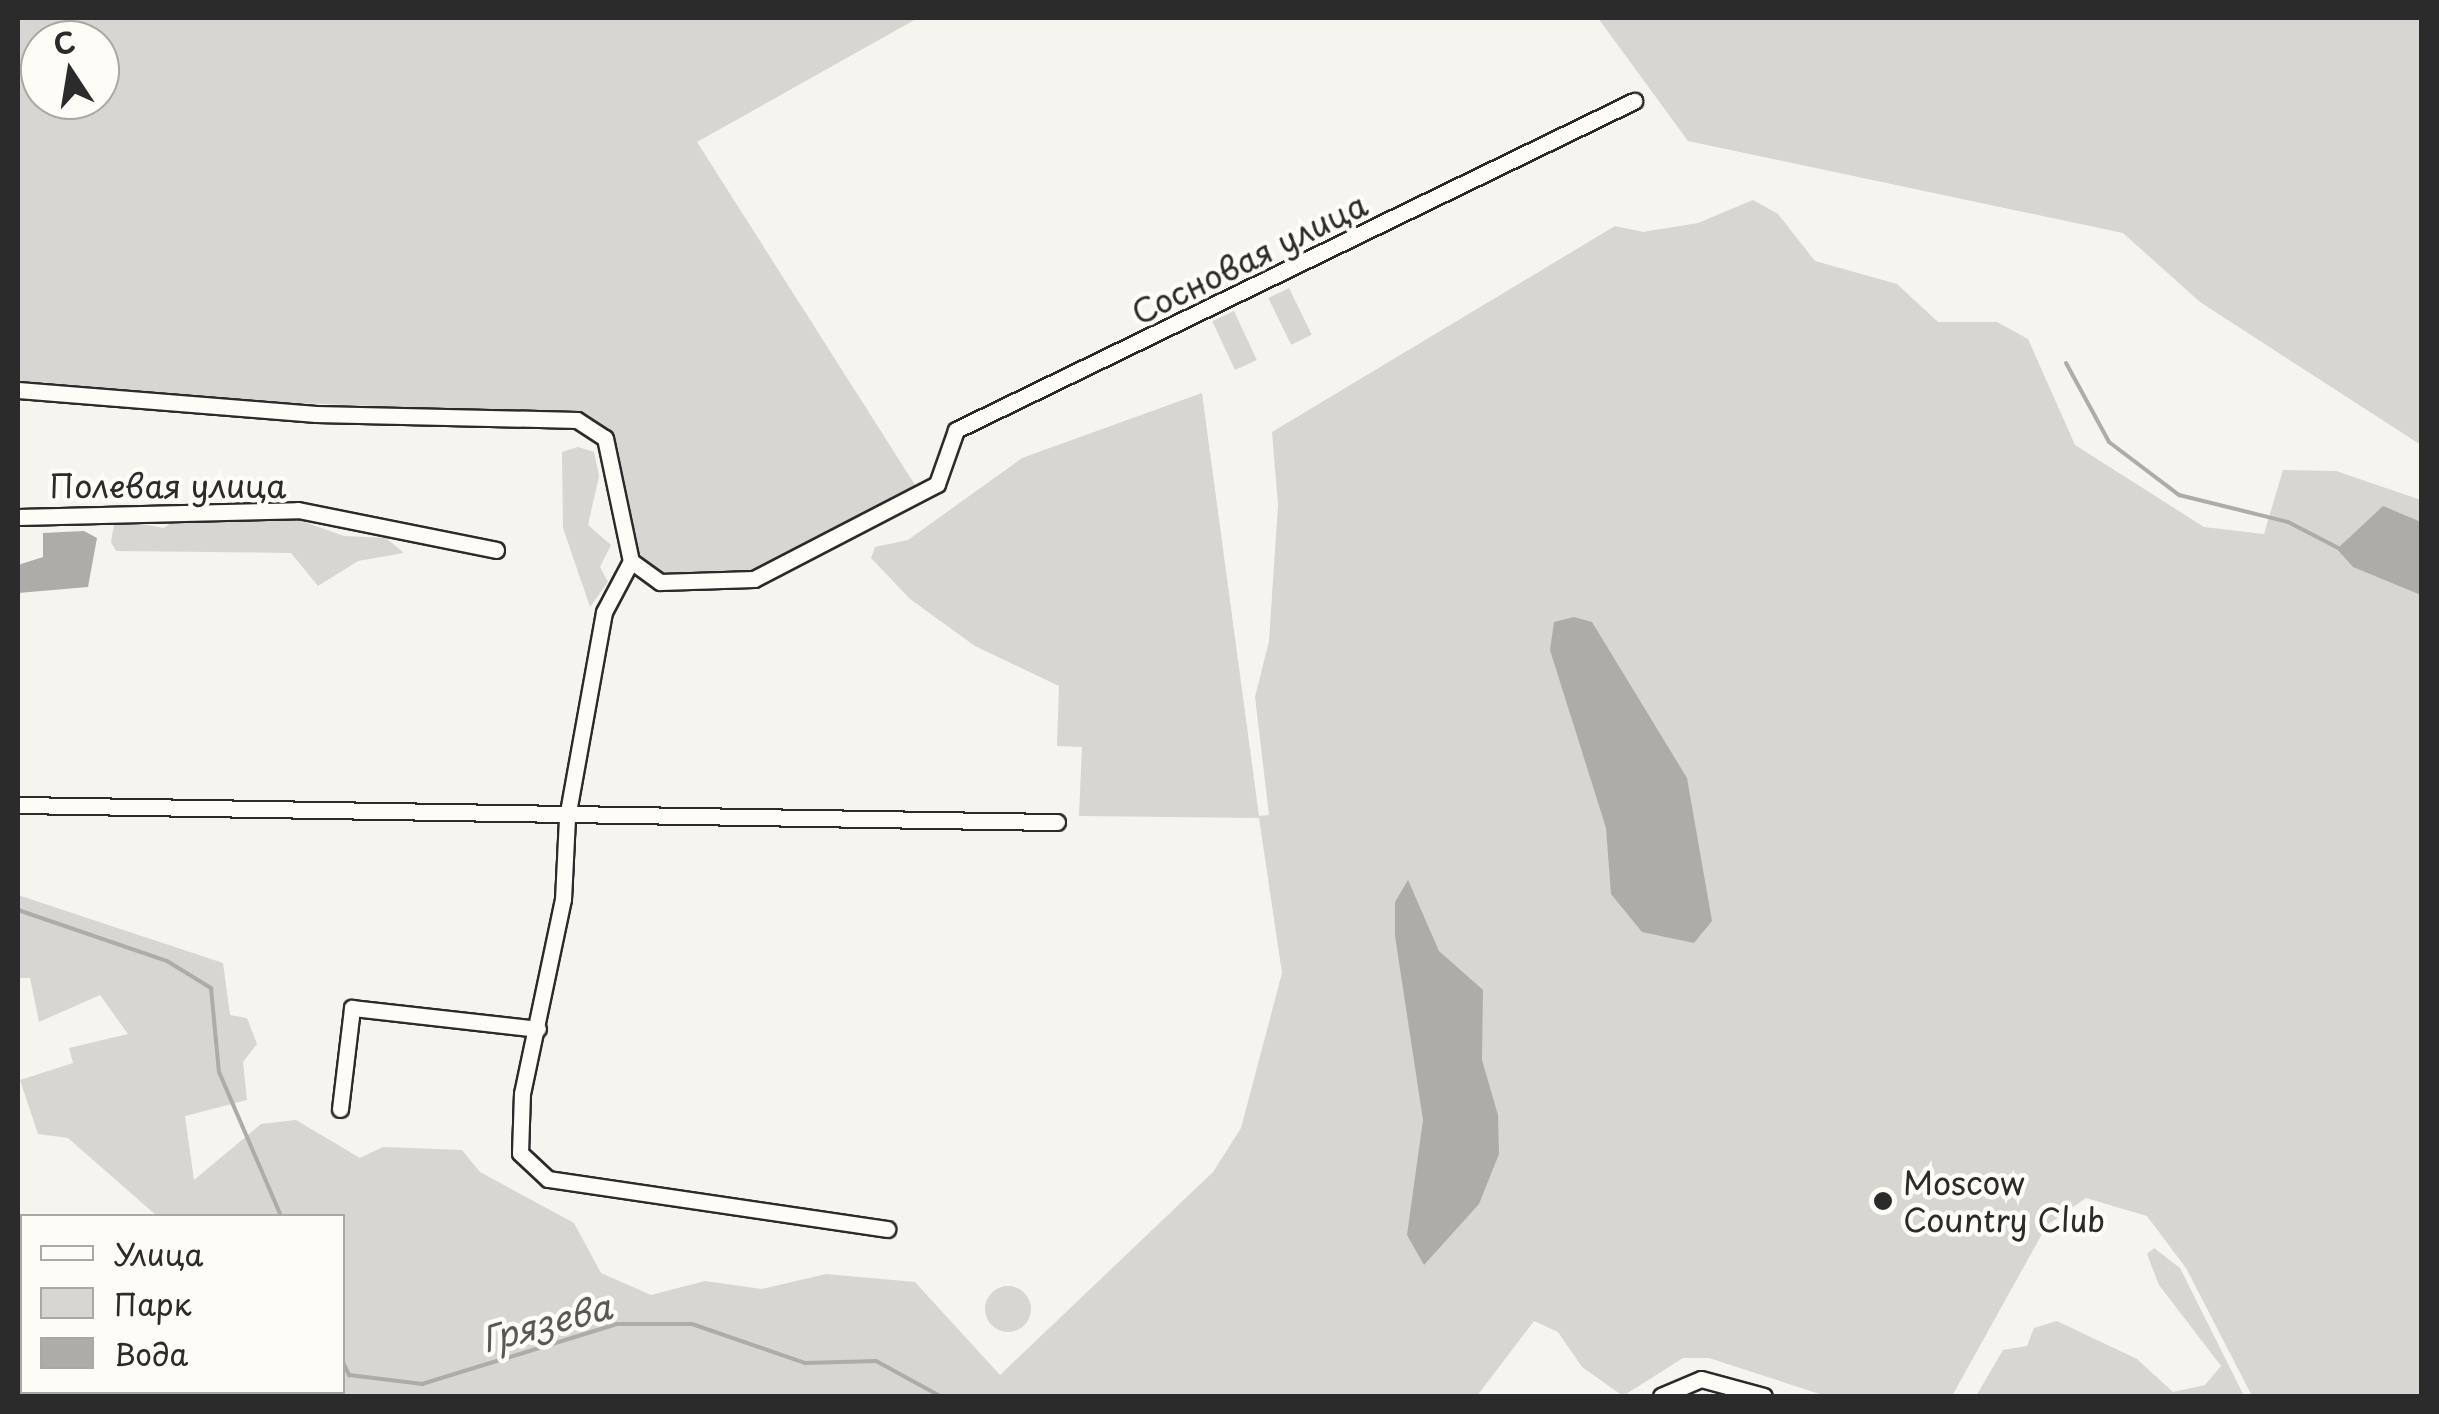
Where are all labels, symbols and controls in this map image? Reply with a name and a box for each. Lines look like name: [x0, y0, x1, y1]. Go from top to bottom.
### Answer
text: С: [49, 19, 79, 65]
north arrow: [20, 20, 120, 120]
street label: Сосновая улица: [1125, 184, 1373, 332]
street label: Полевая улица: [49, 466, 287, 504]
place label: Moscow Country Club: [1903, 1164, 2108, 1239]
marker: Moscow Country Club: [1872, 1190, 1894, 1212]
legend: [20, 1214, 345, 1394]
text: Улица: [114, 1231, 203, 1276]
text: Парк: [114, 1281, 191, 1326]
water label: Грязева: [476, 1284, 616, 1360]
text: Вода: [114, 1331, 188, 1376]

